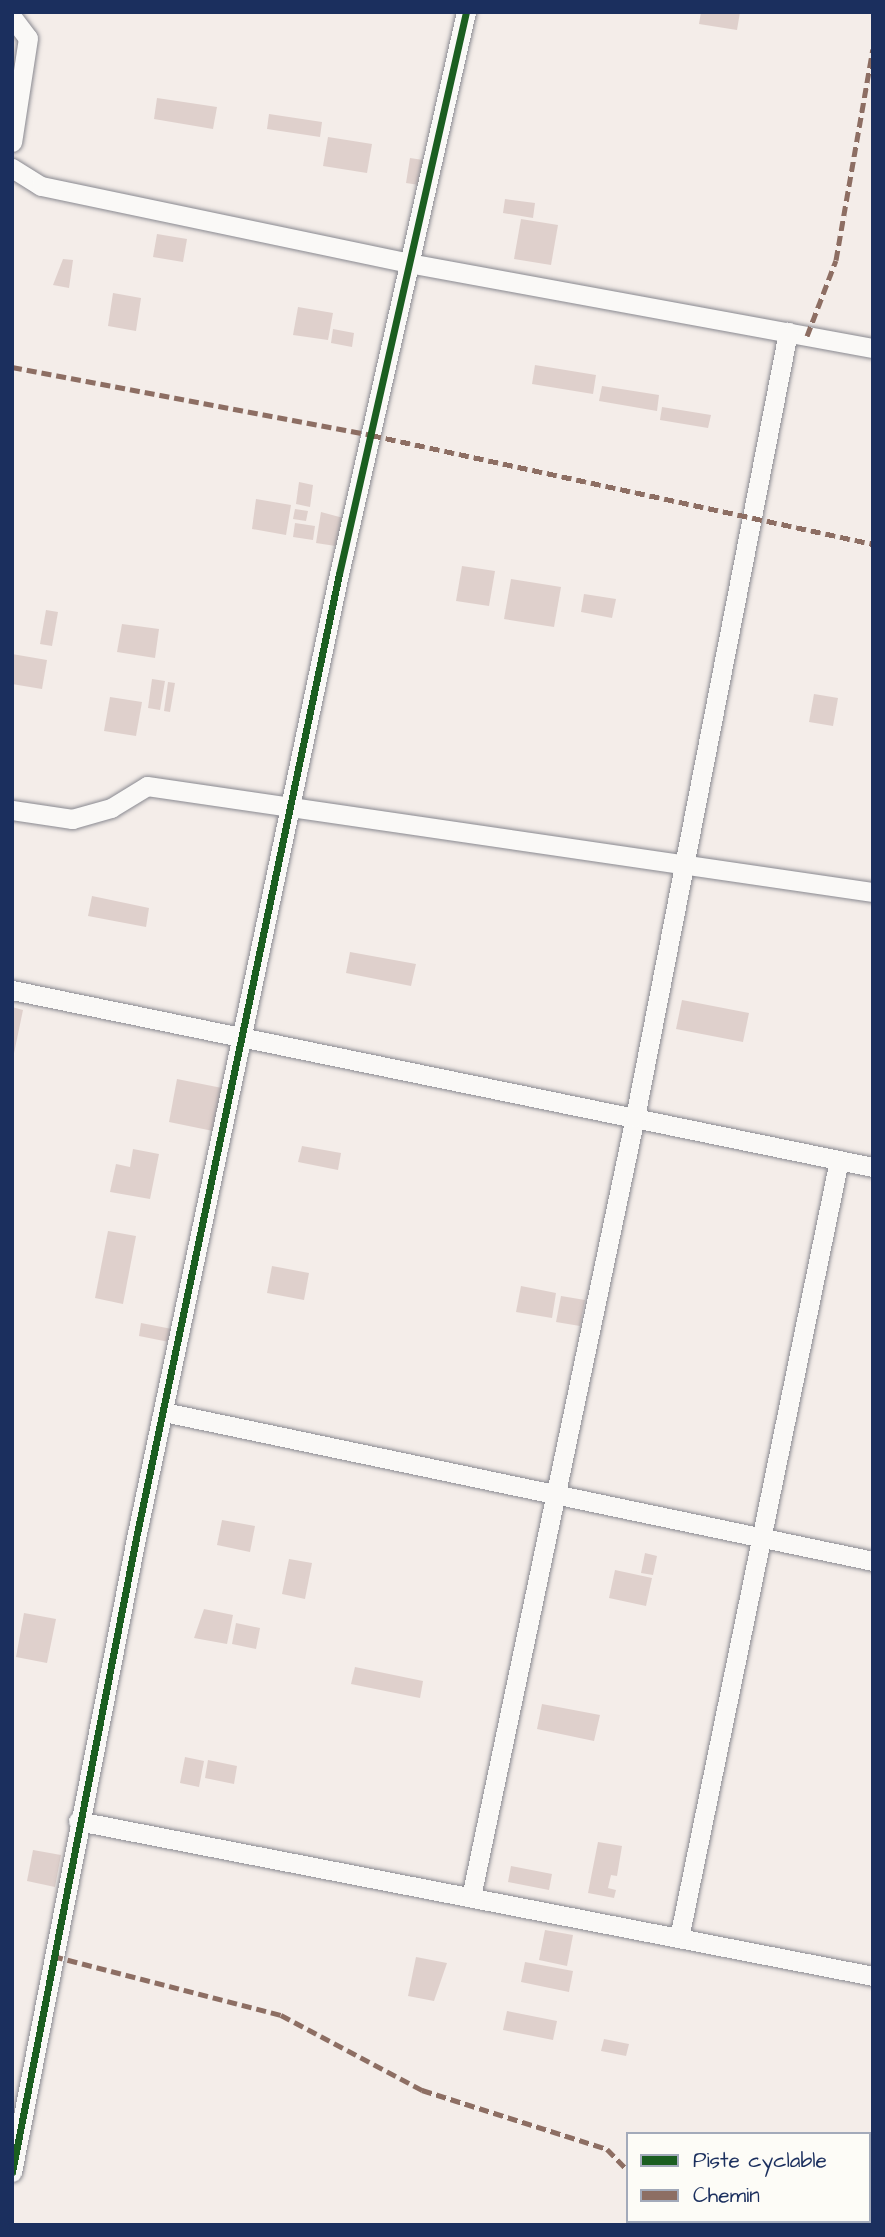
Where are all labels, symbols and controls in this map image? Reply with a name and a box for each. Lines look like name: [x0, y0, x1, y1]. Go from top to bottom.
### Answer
legend: [626, 2132, 871, 2223]
text: Piste cyclable: [693, 2146, 827, 2175]
text: Chemin: [693, 2181, 760, 2210]

